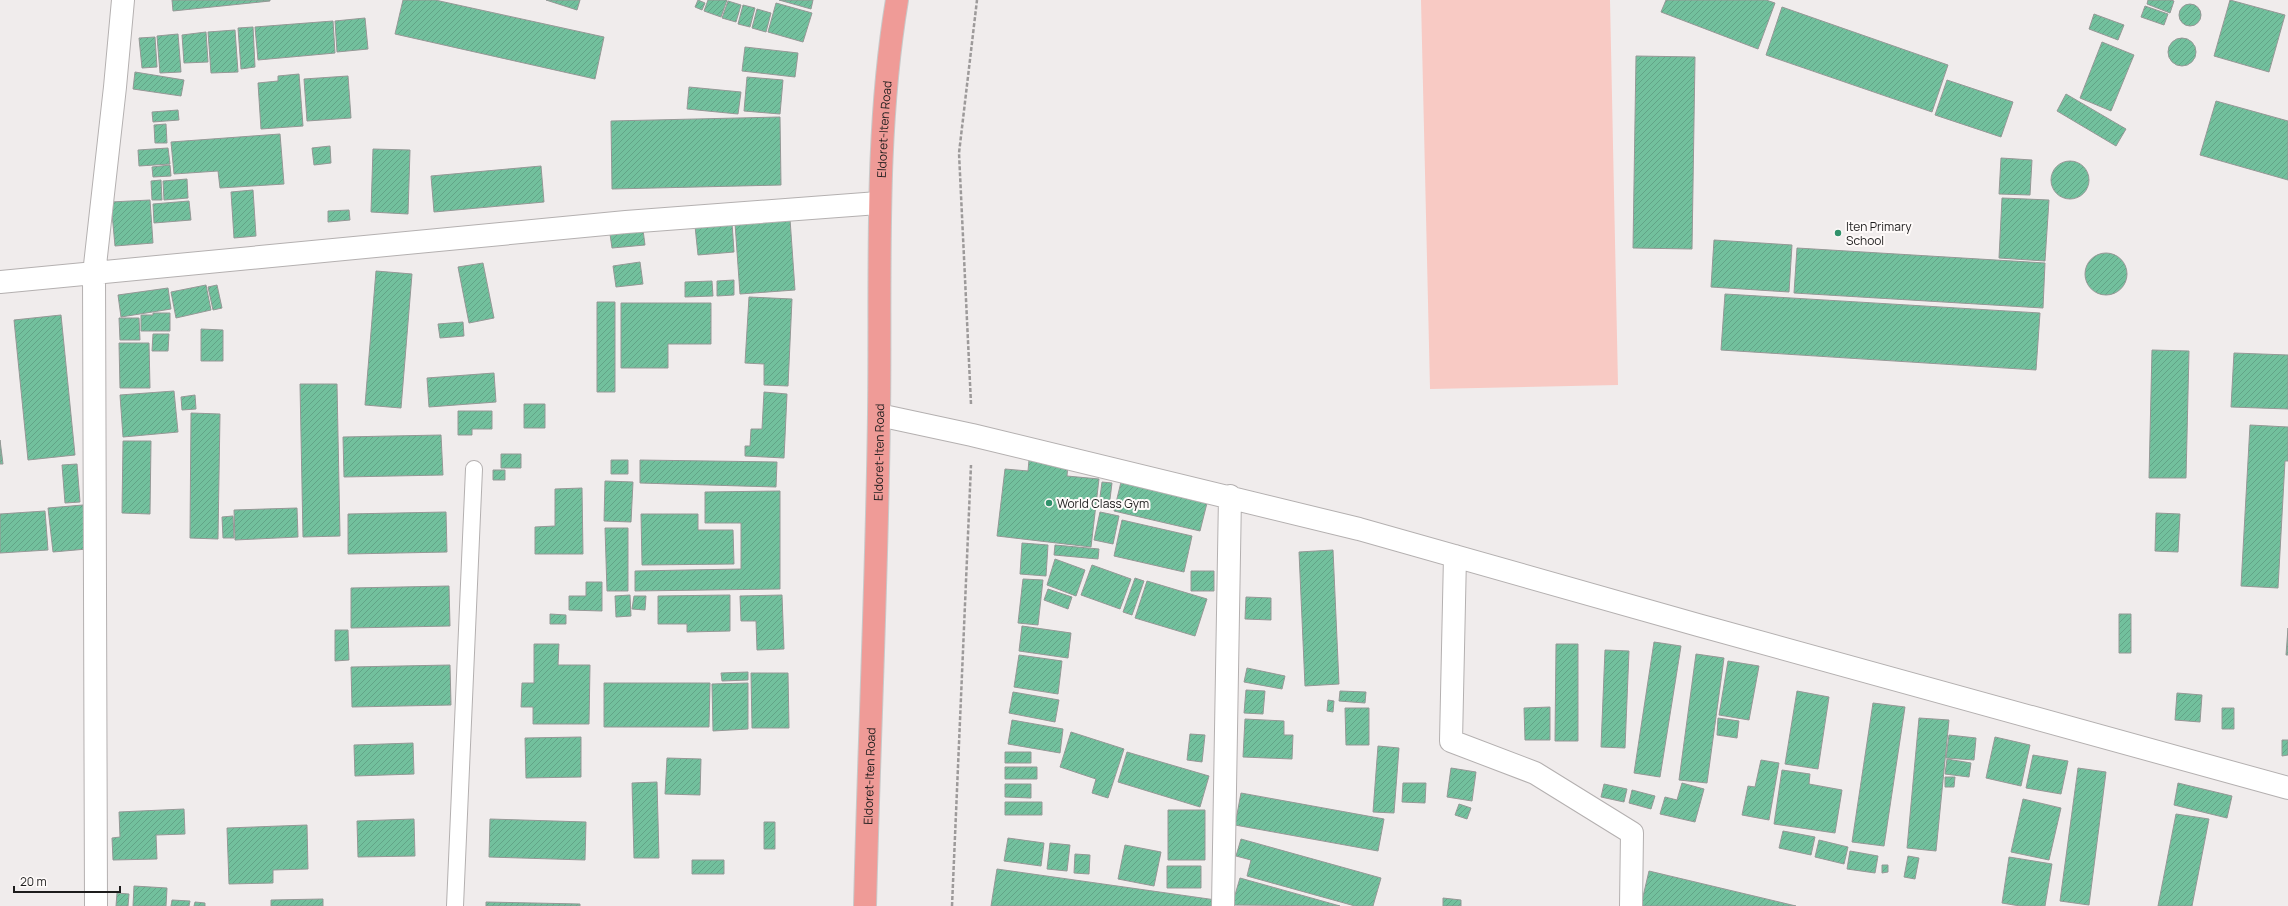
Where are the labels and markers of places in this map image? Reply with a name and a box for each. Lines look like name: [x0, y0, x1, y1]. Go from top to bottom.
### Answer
place label: Iten Primary School: [1846, 218, 1912, 249]
marker: Iten Primary School: [1833, 228, 1843, 238]
place label: World Class Gym: [1057, 495, 1149, 512]
marker: World Class Gym: [1044, 498, 1054, 508]

